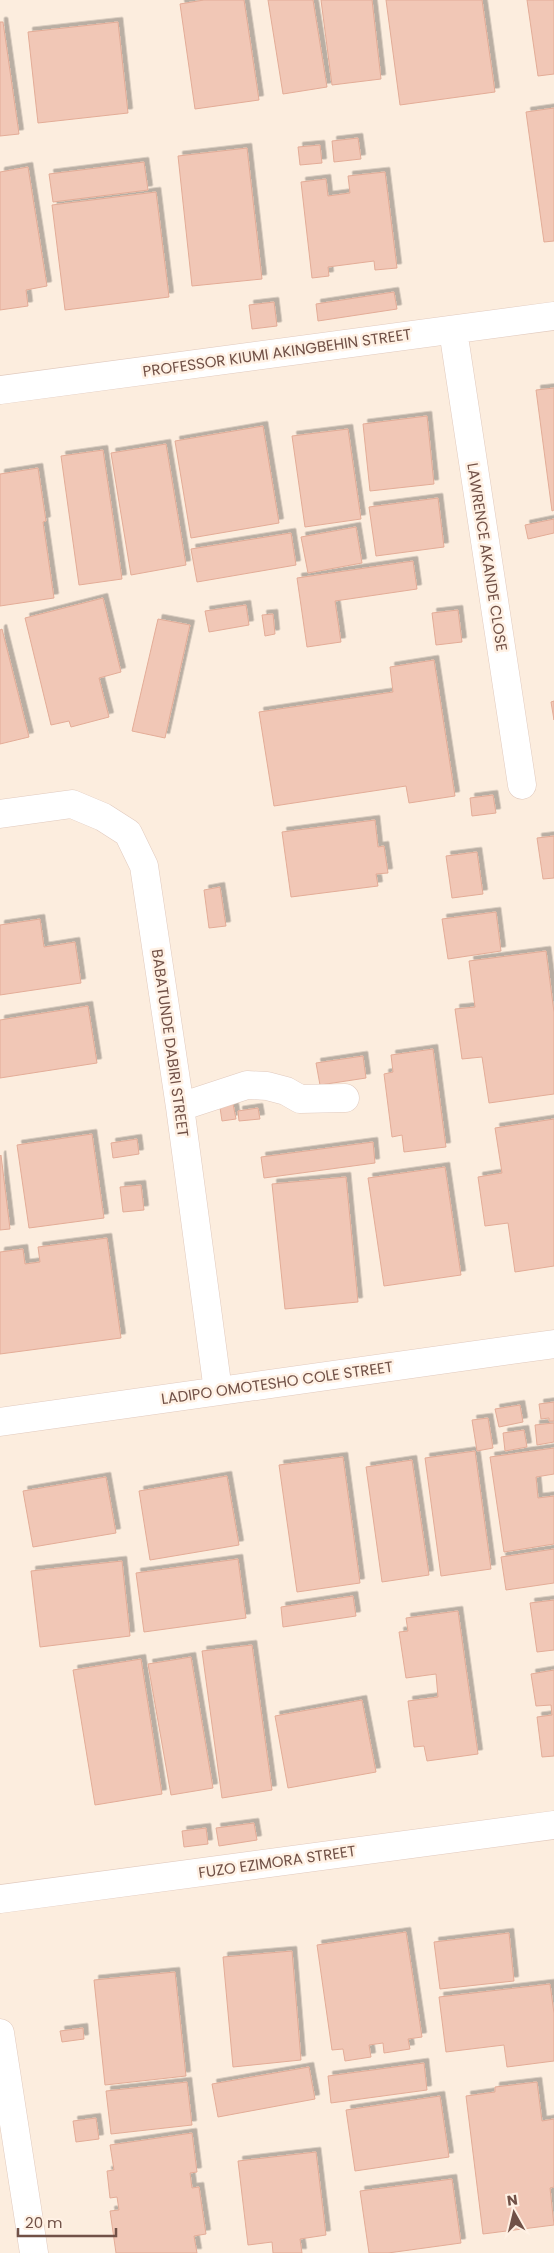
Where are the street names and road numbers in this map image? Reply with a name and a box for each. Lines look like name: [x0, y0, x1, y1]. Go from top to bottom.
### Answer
street label: PROFESSOR KIUMI AKINGBEHIN STREET: [141, 323, 412, 382]
street label: LAWRENCE AKANDE CLOSE: [462, 461, 513, 653]
street label: BABATUNDE DABIRI STREET: [147, 948, 194, 1138]
street label: LADIPO OMOTESHO COLE STREET: [160, 1356, 394, 1409]
street label: FUZO EZIMORA STREET: [197, 1840, 357, 1883]

